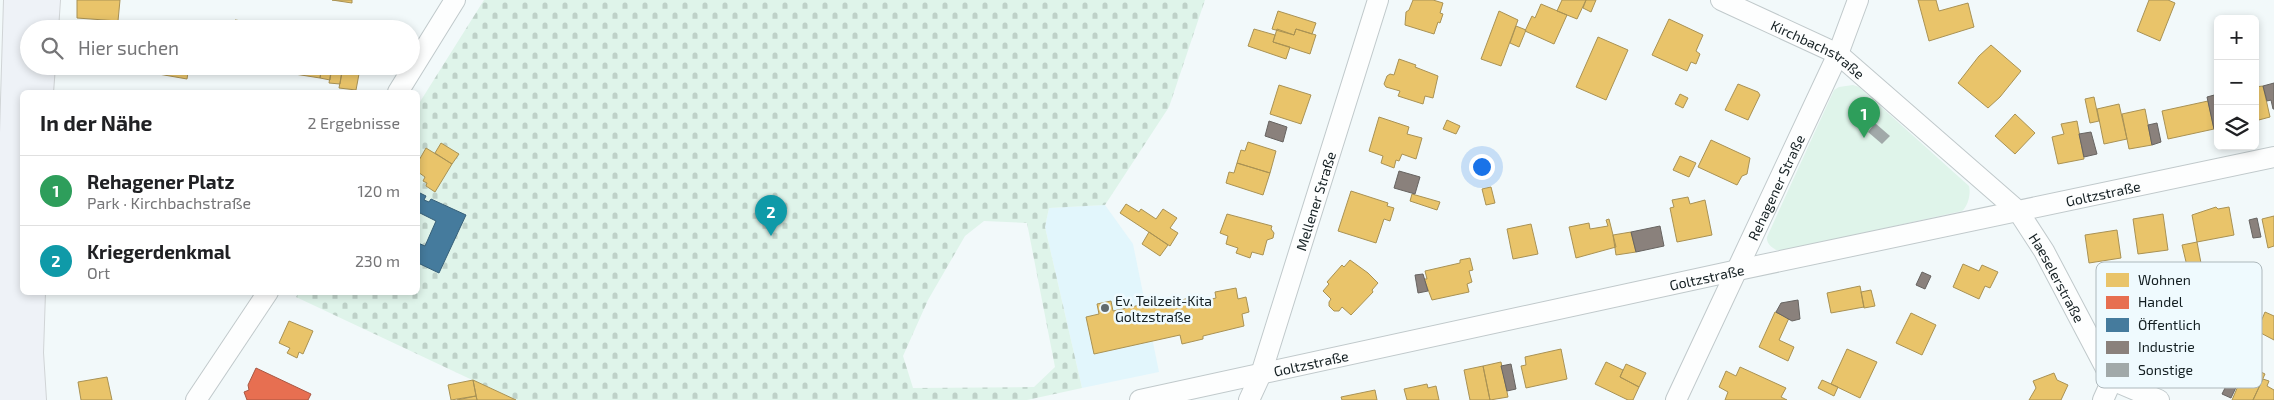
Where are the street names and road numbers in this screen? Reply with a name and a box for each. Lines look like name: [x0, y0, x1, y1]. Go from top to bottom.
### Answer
street label: Kirchbachstraße: [1768, 16, 1868, 82]
street label: Rehagener Straße: [1744, 132, 1808, 243]
street label: Mellener Straße: [1292, 149, 1339, 253]
street label: Goltzstraße: [2064, 177, 2142, 209]
street label: Haeselerstraße: [2026, 230, 2088, 325]
street label: Goltzstraße: [1668, 260, 1746, 293]
street label: Goltzstraße: [1272, 346, 1350, 379]

